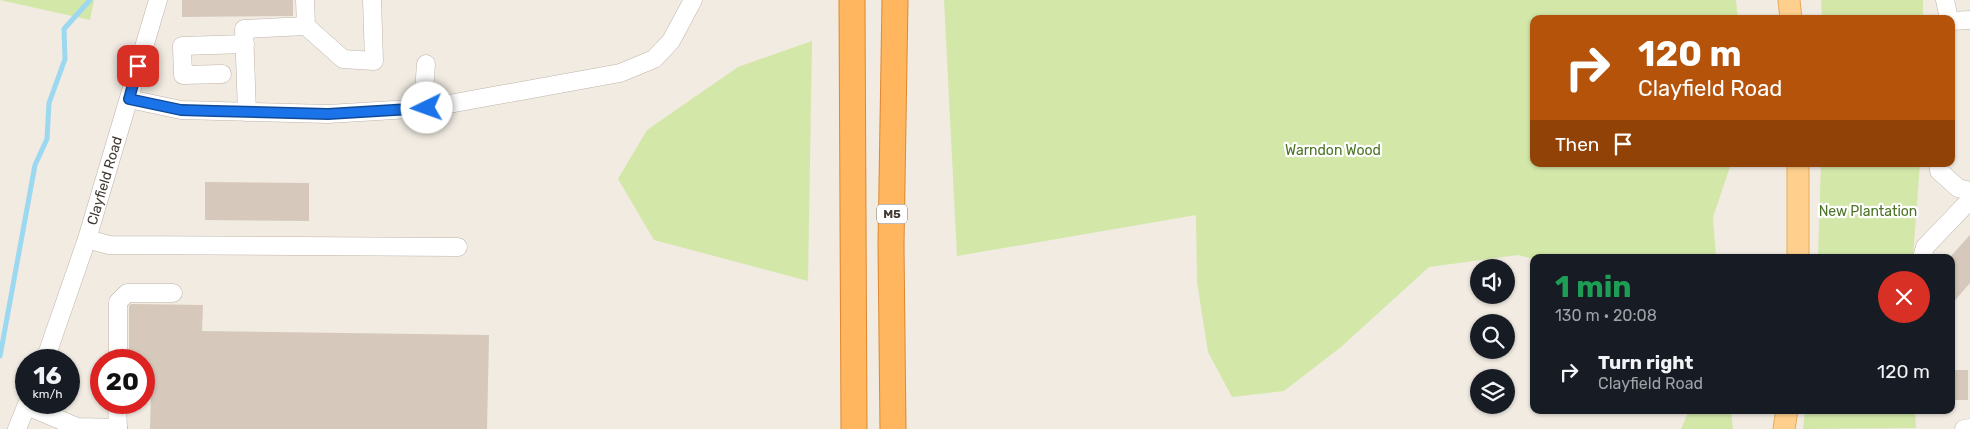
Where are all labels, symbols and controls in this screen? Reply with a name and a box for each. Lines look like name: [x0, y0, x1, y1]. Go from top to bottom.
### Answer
text: 120 m: [1638, 33, 1741, 75]
icon: right: [1555, 35, 1620, 100]
pin: [117, 45, 159, 87]
icon: arrive: [124, 52, 152, 80]
text: Clayfield Road: [1638, 75, 1782, 102]
position arrow: [400, 81, 452, 133]
icon: arrive: [1609, 130, 1637, 158]
text: Then: [1555, 133, 1599, 156]
street label: Clayfield Road: [83, 134, 126, 227]
park label: Warndon Wood: [1285, 142, 1381, 159]
park label: New Plantation: [1819, 203, 1917, 220]
road number: M5: [877, 204, 907, 223]
map controls: [1470, 259, 1515, 414]
button: sound: [1470, 259, 1515, 304]
text: 1 min: [1555, 269, 1632, 305]
button: close: [1878, 271, 1930, 323]
text: 130 m · 20:08: [1555, 306, 1657, 325]
button: search: [1470, 314, 1515, 359]
speed limit sign: 20: [90, 349, 155, 414]
text: Turn right: [1598, 351, 1693, 374]
icon: right: [1555, 358, 1583, 386]
text: 120 m: [1877, 360, 1930, 383]
text: 16: [33, 361, 62, 390]
button: layers: [1470, 369, 1515, 414]
text: Clayfield Road: [1598, 374, 1703, 393]
text: km/h: [33, 387, 62, 401]

